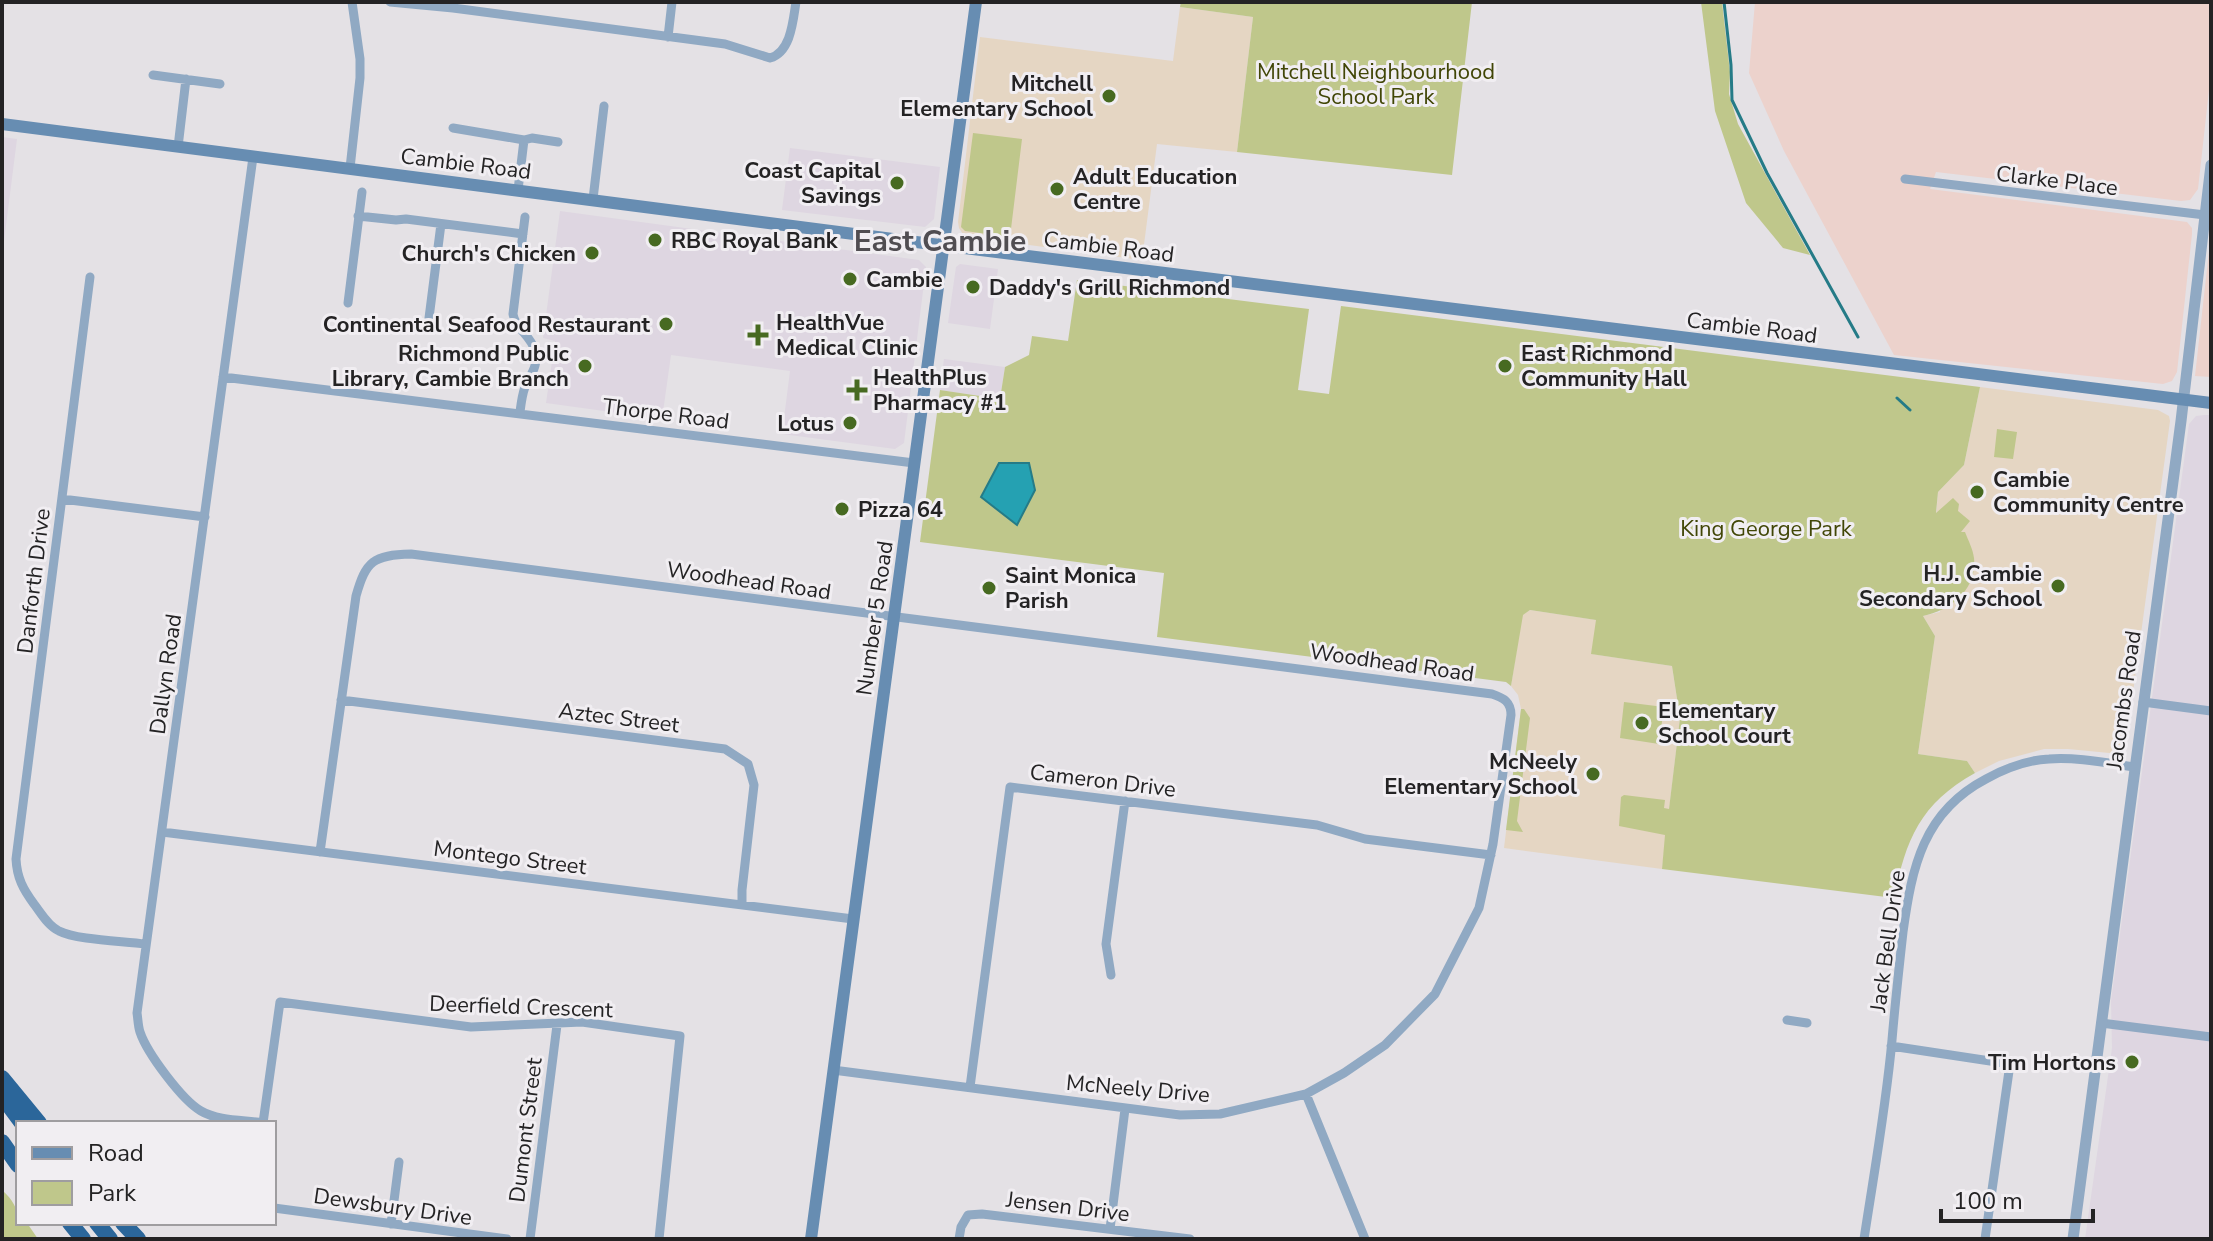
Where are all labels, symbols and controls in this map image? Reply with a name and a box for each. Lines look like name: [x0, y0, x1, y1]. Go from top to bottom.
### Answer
park label: Mitchell Neighbourhood School Park: [1257, 57, 1495, 112]
place label: Mitchell Elementary School: [900, 69, 1093, 124]
marker: Mitchell Elementary School: [1100, 87, 1118, 105]
street label: Cambie Road: [399, 141, 533, 187]
place label: Coast Capital Savings: [744, 156, 881, 211]
street label: Clarke Place: [1994, 159, 2120, 203]
place label: Adult Education Centre: [1073, 162, 1237, 217]
marker: Coast Capital Savings: [888, 174, 906, 192]
marker: Adult Education Centre: [1048, 180, 1066, 198]
district label: East Cambie: [854, 221, 1026, 262]
street label: Cambie Road: [1042, 224, 1176, 270]
place label: RBC Royal Bank: [671, 226, 839, 256]
marker: RBC Royal Bank: [646, 231, 664, 249]
place label: Church's Chicken: [402, 239, 576, 269]
marker: Church's Chicken: [583, 244, 601, 262]
place label: Cambie: [866, 265, 943, 295]
marker: Cambie: [841, 270, 859, 288]
place label: Daddy's Grill Richmond: [989, 273, 1230, 303]
marker: Daddy's Grill Richmond: [964, 278, 982, 296]
street label: Cambie Road: [1685, 305, 1819, 351]
place label: HealthVue Medical Clinic: [776, 308, 918, 363]
place label: Continental Seafood Restaurant: [323, 310, 651, 340]
marker: Continental Seafood Restaurant: [657, 315, 675, 333]
marker: HealthVue Medical Clinic: [747, 324, 769, 346]
place label: Richmond Public Library, Cambie Branch: [332, 339, 570, 394]
place label: East Richmond Community Hall: [1521, 339, 1687, 394]
marker: Richmond Public Library, Cambie Branch: [576, 357, 594, 375]
marker: East Richmond Community Hall: [1496, 357, 1514, 375]
place label: HealthPlus Pharmacy #1: [873, 363, 1007, 418]
marker: HealthPlus Pharmacy #1: [848, 381, 866, 399]
street label: Thorpe Road: [601, 391, 731, 437]
place label: Lotus: [777, 409, 834, 439]
marker: Lotus: [841, 414, 859, 432]
place label: Cambie Community Centre: [1993, 465, 2184, 520]
marker: Cambie Community Centre: [1968, 483, 1986, 501]
place label: Pizza 64: [858, 495, 943, 525]
marker: Pizza 64: [833, 500, 851, 518]
street label: Danforth Drive: [10, 507, 58, 656]
park label: King George Park: [1680, 514, 1853, 544]
street label: Number 5 Road: [849, 539, 901, 697]
street label: Woodhead Road: [665, 555, 833, 607]
place label: H.J. Cambie Secondary School: [1859, 559, 2042, 614]
place label: Saint Monica Parish: [1005, 561, 1136, 616]
marker: H.J. Cambie Secondary School: [2049, 577, 2067, 595]
marker: Saint Monica Parish: [980, 579, 998, 597]
street label: Dallyn Road: [143, 612, 189, 736]
street label: Jacombs Road: [2099, 629, 2149, 773]
street label: Woodhead Road: [1308, 637, 1476, 689]
street label: Aztec Street: [557, 696, 681, 740]
place label: Elementary School Court: [1658, 696, 1791, 751]
marker: Elementary School Court: [1633, 714, 1651, 732]
place label: McNeely Elementary School: [1384, 747, 1577, 802]
street label: Cameron Drive: [1028, 757, 1178, 805]
marker: McNeely Elementary School: [1584, 765, 1602, 783]
street label: Montego Street: [432, 834, 588, 882]
street label: Jack Bell Drive: [1863, 868, 1913, 1015]
street label: Deerfield Crescent: [429, 989, 614, 1025]
place label: Tim Hortons: [1988, 1048, 2116, 1078]
marker: Tim Hortons: [2123, 1053, 2141, 1071]
street label: Dumont Street: [502, 1056, 550, 1204]
street label: McNeely Drive: [1065, 1068, 1211, 1110]
legend: [16, 1121, 276, 1225]
text: Road: [88, 1137, 144, 1169]
scale bar: [1941, 1173, 2093, 1223]
text: Park: [88, 1177, 137, 1209]
street label: Dewsbury Drive: [312, 1181, 474, 1233]
street label: Jensen Drive: [1004, 1184, 1131, 1229]
text: 100 m: [1953, 1185, 2023, 1217]

